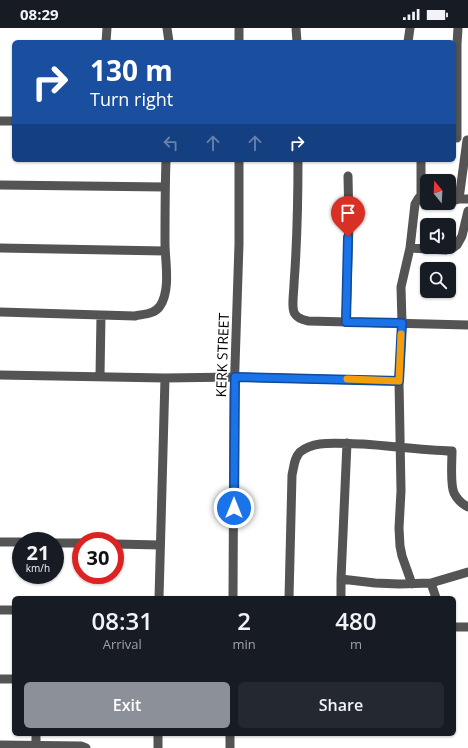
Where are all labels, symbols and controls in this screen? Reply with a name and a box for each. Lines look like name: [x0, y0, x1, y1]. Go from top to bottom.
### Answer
text: 08:29: [20, 4, 59, 24]
text: 130 m: [90, 51, 173, 89]
icon: right: [24, 56, 76, 108]
text: Turn right: [90, 87, 173, 111]
icon: left: [160, 132, 182, 154]
icon: ahead: [202, 132, 224, 154]
icon: ahead: [244, 132, 266, 154]
icon: right: [286, 132, 308, 154]
north arrow: [420, 174, 456, 210]
map controls: [420, 174, 456, 298]
pin: [331, 196, 365, 237]
icon: arrive: [337, 202, 359, 224]
button: sound: [420, 218, 456, 254]
button: search: [420, 262, 456, 298]
street label: KERK STREET: [211, 312, 233, 398]
position arrow: [213, 487, 255, 529]
speed limit sign: 30: [72, 532, 124, 584]
text: 21: [27, 539, 49, 566]
text: km/h: [26, 561, 50, 575]
text: 08:31: [92, 604, 153, 637]
text: 2: [237, 604, 251, 637]
text: 480: [335, 604, 376, 637]
text: Arrival: [103, 635, 142, 653]
text: min: [233, 635, 256, 653]
text: m: [350, 635, 362, 653]
button: Exit: [24, 682, 230, 728]
button: Share: [238, 682, 444, 728]

